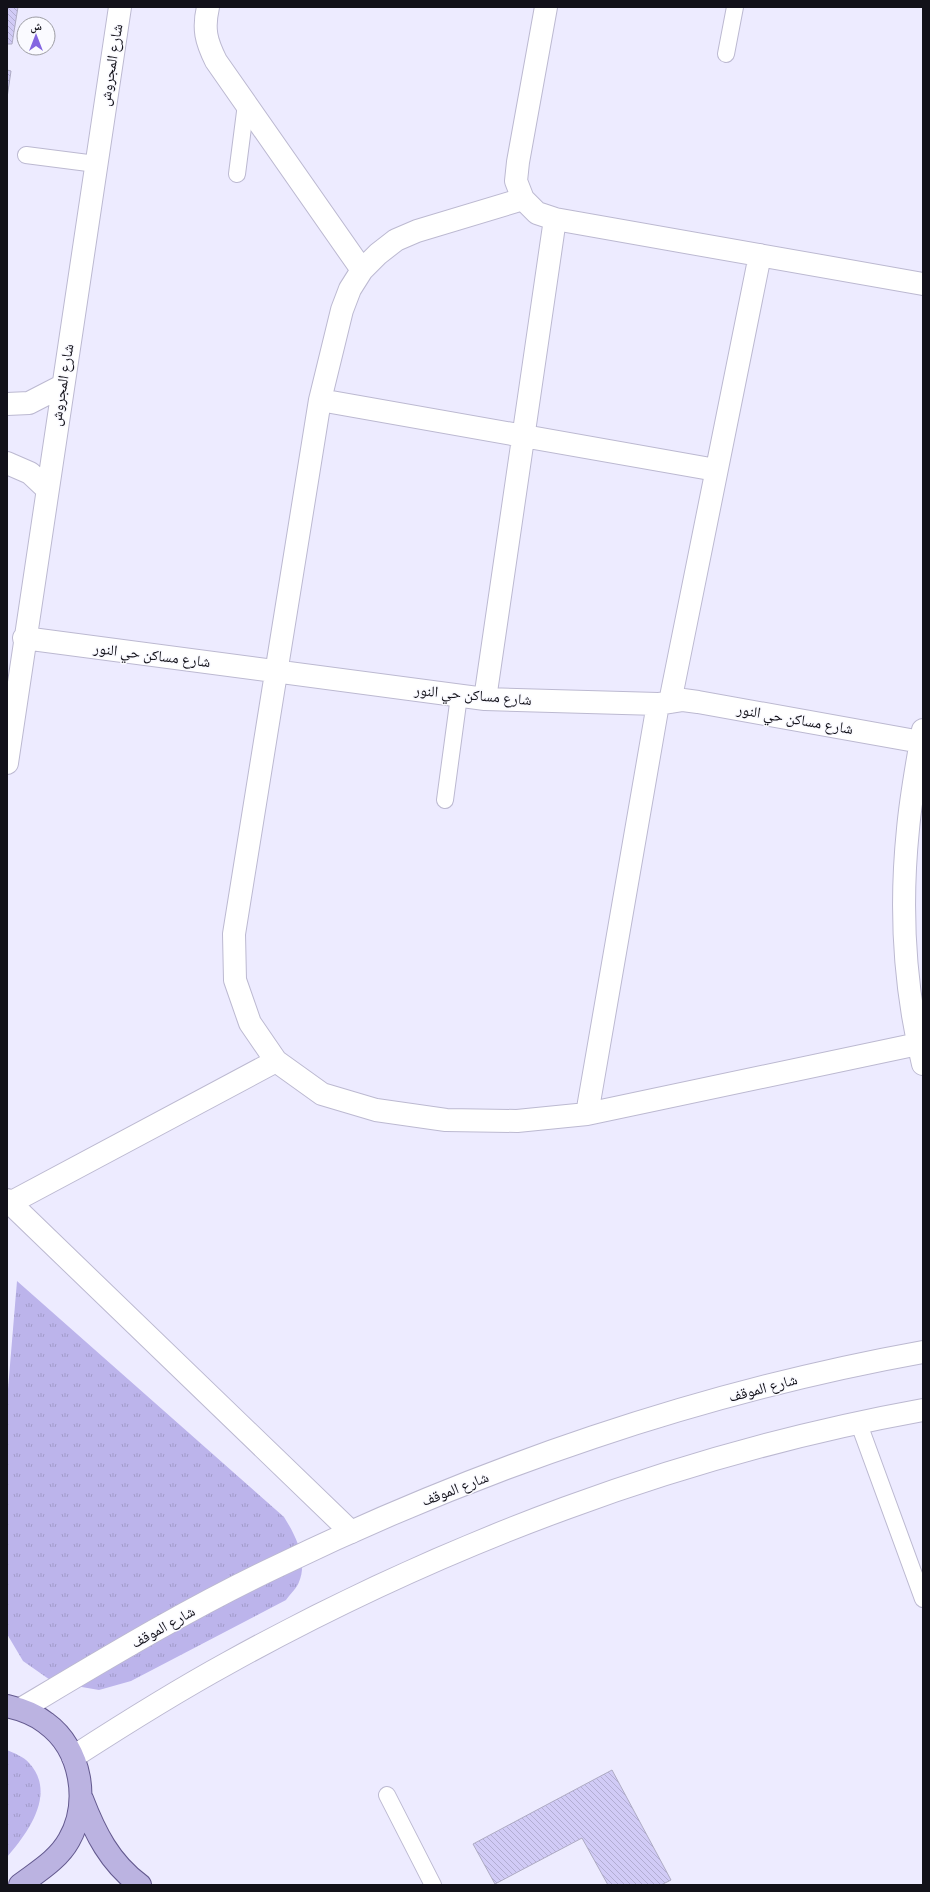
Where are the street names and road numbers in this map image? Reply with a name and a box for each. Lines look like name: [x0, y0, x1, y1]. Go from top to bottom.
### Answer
street label: شارع المجروش: [96, 22, 127, 108]
street label: شارع المجروش: [47, 342, 78, 428]
street label: شارع مساكن حي النور: [91, 639, 212, 674]
street label: شارع مساكن حي النور: [412, 681, 533, 712]
street label: شارع مساكن حي النور: [734, 700, 855, 741]
street label: شارع الموقف: [727, 1370, 800, 1407]
street label: شارع الموقف: [419, 1468, 492, 1511]
street label: شارع الموقف: [128, 1602, 199, 1653]

